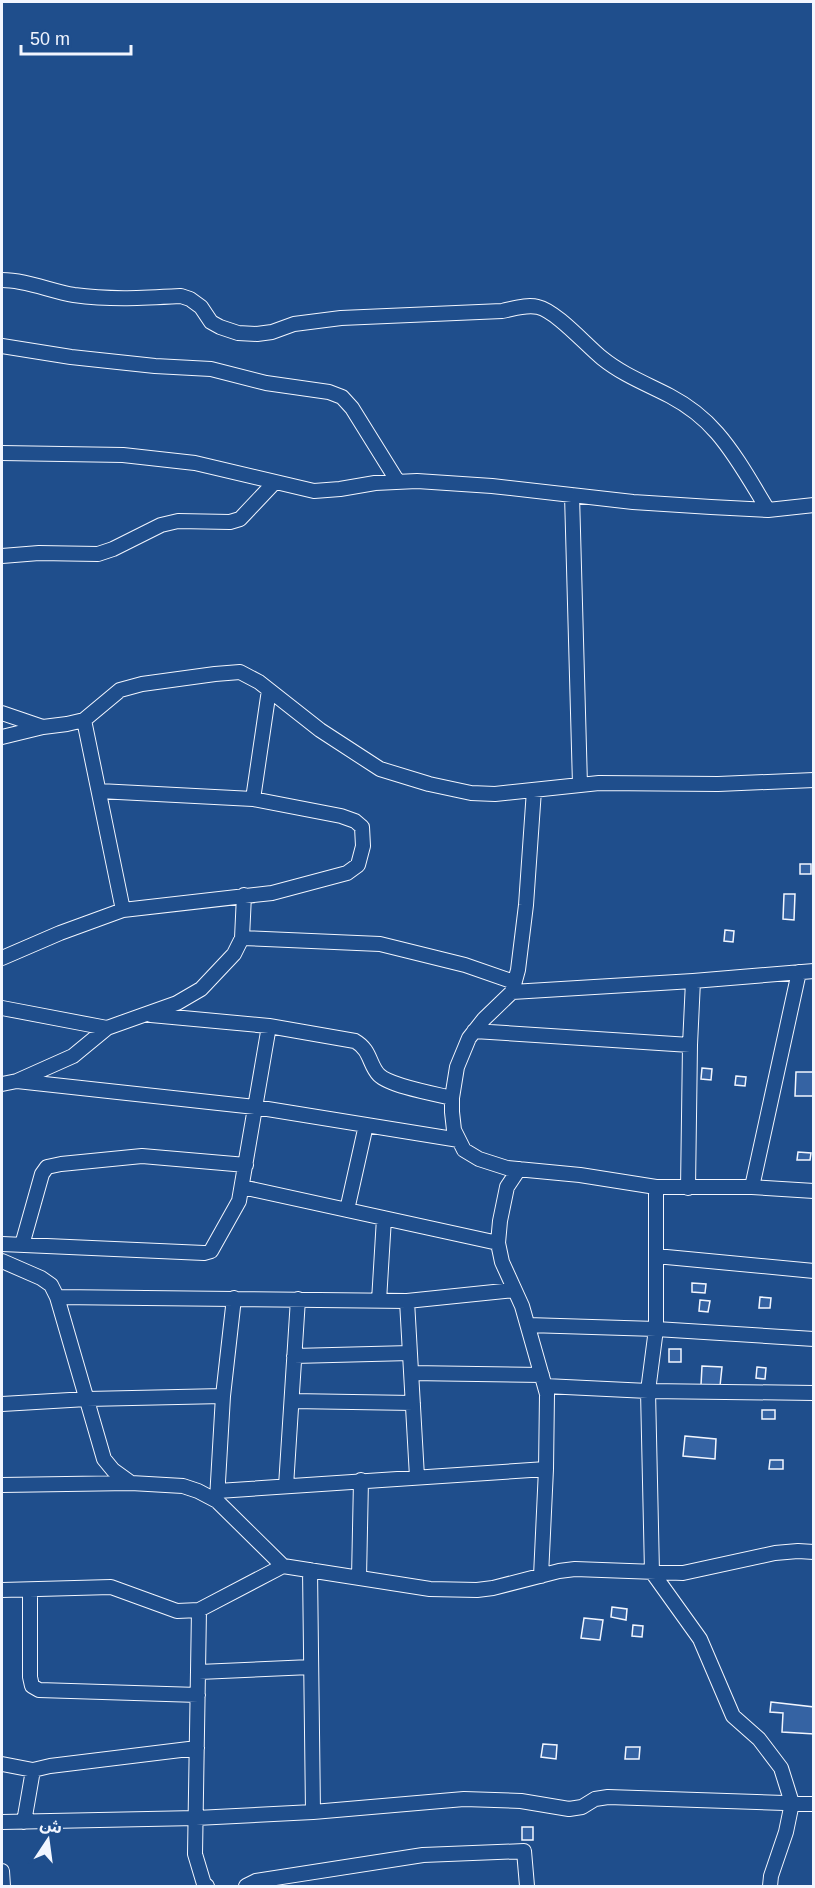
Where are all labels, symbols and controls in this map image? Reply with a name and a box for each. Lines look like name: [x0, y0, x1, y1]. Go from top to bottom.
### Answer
scale bar: [21, 18, 130, 56]
text: 50 m: [30, 29, 70, 49]
north arrow: [18, 1810, 78, 1870]
text: ش: [38, 1815, 64, 1838]

